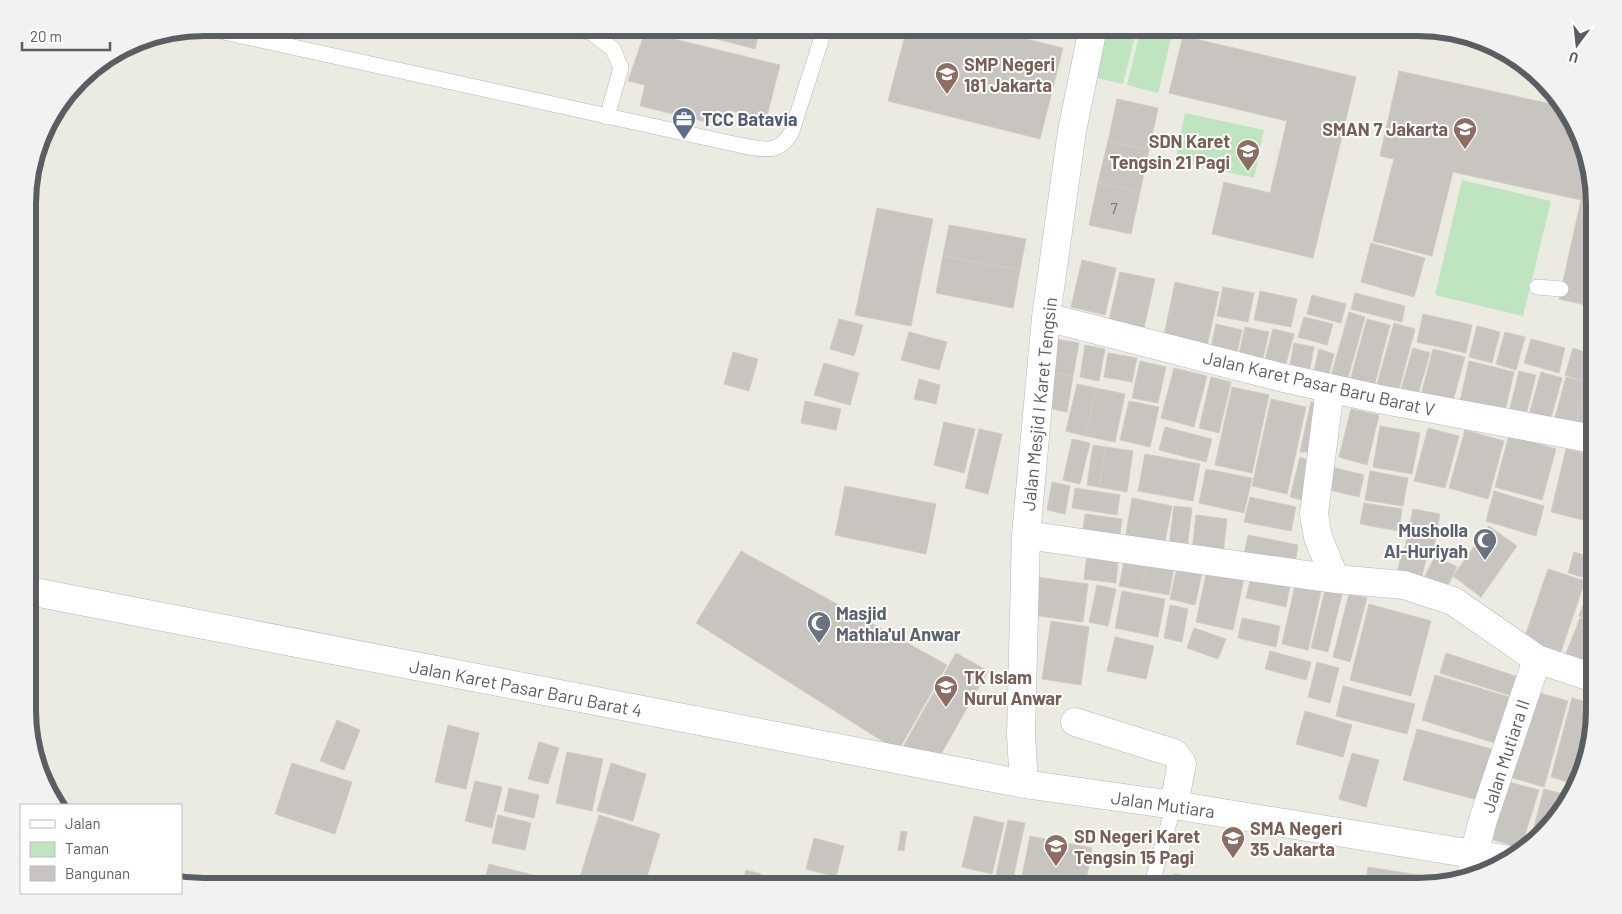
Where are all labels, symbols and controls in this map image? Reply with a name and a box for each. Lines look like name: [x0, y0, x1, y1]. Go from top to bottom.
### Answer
scale bar: [22, 20, 110, 52]
north arrow: [1552, 20, 1602, 70]
text: 20 m: [30, 27, 62, 45]
text: U: [1567, 49, 1580, 67]
place label: SMP Negeri 181 Jakarta: [964, 53, 1055, 96]
school or university icon: SMP Negeri 181 Jakarta: [934, 61, 960, 95]
office icon: TCC Batavia: [671, 106, 697, 140]
place label: TCC Batavia: [702, 108, 797, 130]
school or university icon: SMAN 7 Jakarta: [1452, 116, 1478, 150]
place label: SMAN 7 Jakarta: [1322, 118, 1448, 140]
place label: SDN Karet Tengsin 21 Pagi: [1110, 130, 1230, 173]
school or university icon: SDN Karet Tengsin 21 Pagi: [1235, 138, 1261, 172]
house number: 7: [1110, 199, 1118, 217]
street label: Jalan Mesjid I Karet Tengsin: [1017, 296, 1061, 512]
street label: Jalan Karet Pasar Baru Barat V: [1201, 346, 1437, 420]
place label: Musholla Al-Huriyah: [1384, 519, 1468, 562]
mosque icon: Musholla Al-Huriyah: [1472, 527, 1498, 561]
place label: Masjid Mathla'ul Anwar: [836, 602, 961, 645]
mosque icon: Masjid Mathla'ul Anwar: [806, 610, 832, 644]
street label: Jalan Karet Pasar Baru Barat 4: [408, 655, 644, 721]
place label: TK Islam Nurul Anwar: [964, 666, 1062, 709]
school or university icon: TK Islam Nurul Anwar: [933, 674, 959, 708]
street label: Jalan Mutiara II: [1476, 697, 1534, 815]
street label: Jalan Mutiara: [1110, 786, 1216, 822]
legend: [20, 804, 182, 894]
text: Jalan: [65, 814, 101, 832]
place label: SMA Negeri 35 Jakarta: [1250, 817, 1342, 860]
place label: SD Negeri Karet Tengsin 15 Pagi: [1074, 825, 1200, 868]
school or university icon: SMA Negeri 35 Jakarta: [1220, 825, 1246, 859]
school or university icon: SD Negeri Karet Tengsin 15 Pagi: [1043, 833, 1069, 867]
text: Taman: [65, 839, 109, 857]
text: Bangunan: [65, 864, 130, 882]

